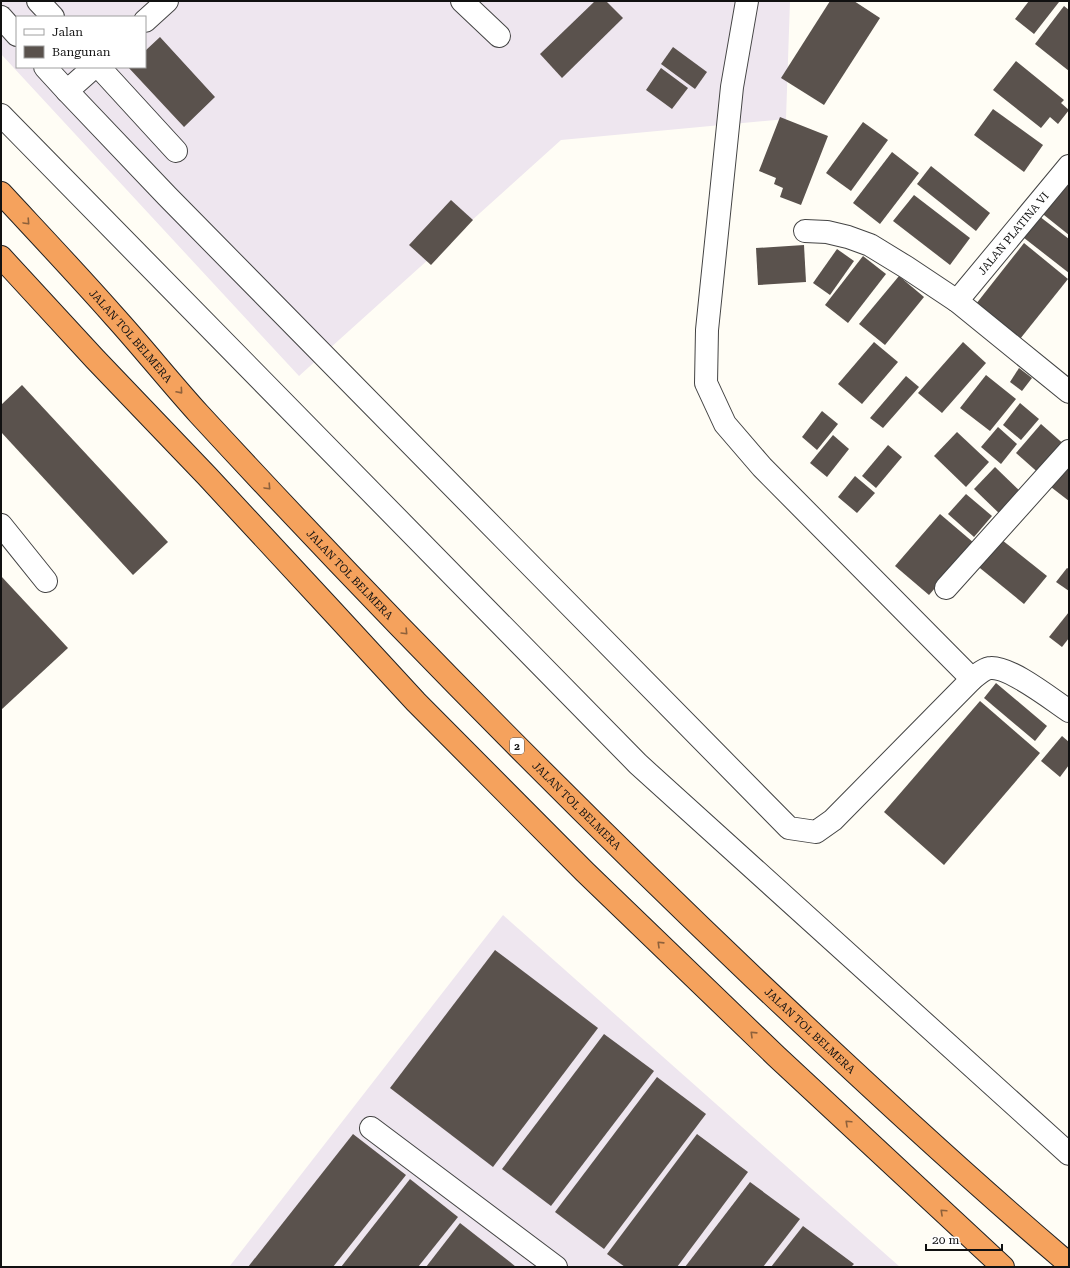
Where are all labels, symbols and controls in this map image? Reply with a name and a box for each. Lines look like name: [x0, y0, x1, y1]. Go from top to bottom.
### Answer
legend: [16, 16, 146, 68]
text: Jalan: [52, 25, 83, 39]
text: Bangunan: [52, 45, 111, 59]
street label: JALAN PLATINA VI: [976, 190, 1052, 278]
one-way arrow: [23, 217, 30, 225]
street label: JALAN TOL BELMERA: [86, 287, 175, 386]
one-way arrow: [175, 387, 182, 394]
one-way arrow: [263, 482, 271, 490]
street label: JALAN TOL BELMERA: [303, 527, 396, 623]
one-way arrow: [400, 627, 408, 635]
road number: 2: [510, 738, 524, 754]
street label: JALAN TOL BELMERA: [529, 759, 624, 853]
one-way arrow: [657, 941, 665, 949]
street label: JALAN TOL BELMERA: [762, 985, 858, 1077]
one-way arrow: [750, 1032, 758, 1039]
one-way arrow: [845, 1120, 853, 1128]
one-way arrow: [940, 1209, 948, 1217]
scale bar: [926, 1226, 1002, 1252]
text: 20 m: [932, 1233, 959, 1247]

